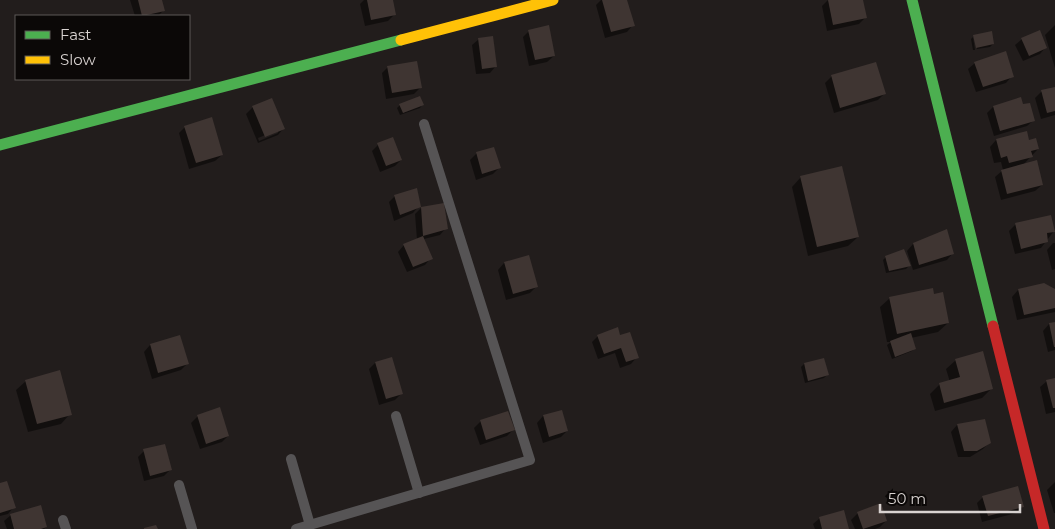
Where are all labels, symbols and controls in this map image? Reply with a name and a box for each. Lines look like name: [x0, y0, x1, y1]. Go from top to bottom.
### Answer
legend: [15, 15, 190, 80]
text: Fast: [60, 25, 91, 44]
text: Slow: [60, 50, 96, 69]
scale bar: [880, 482, 1020, 514]
text: 50 m: [888, 489, 926, 508]

